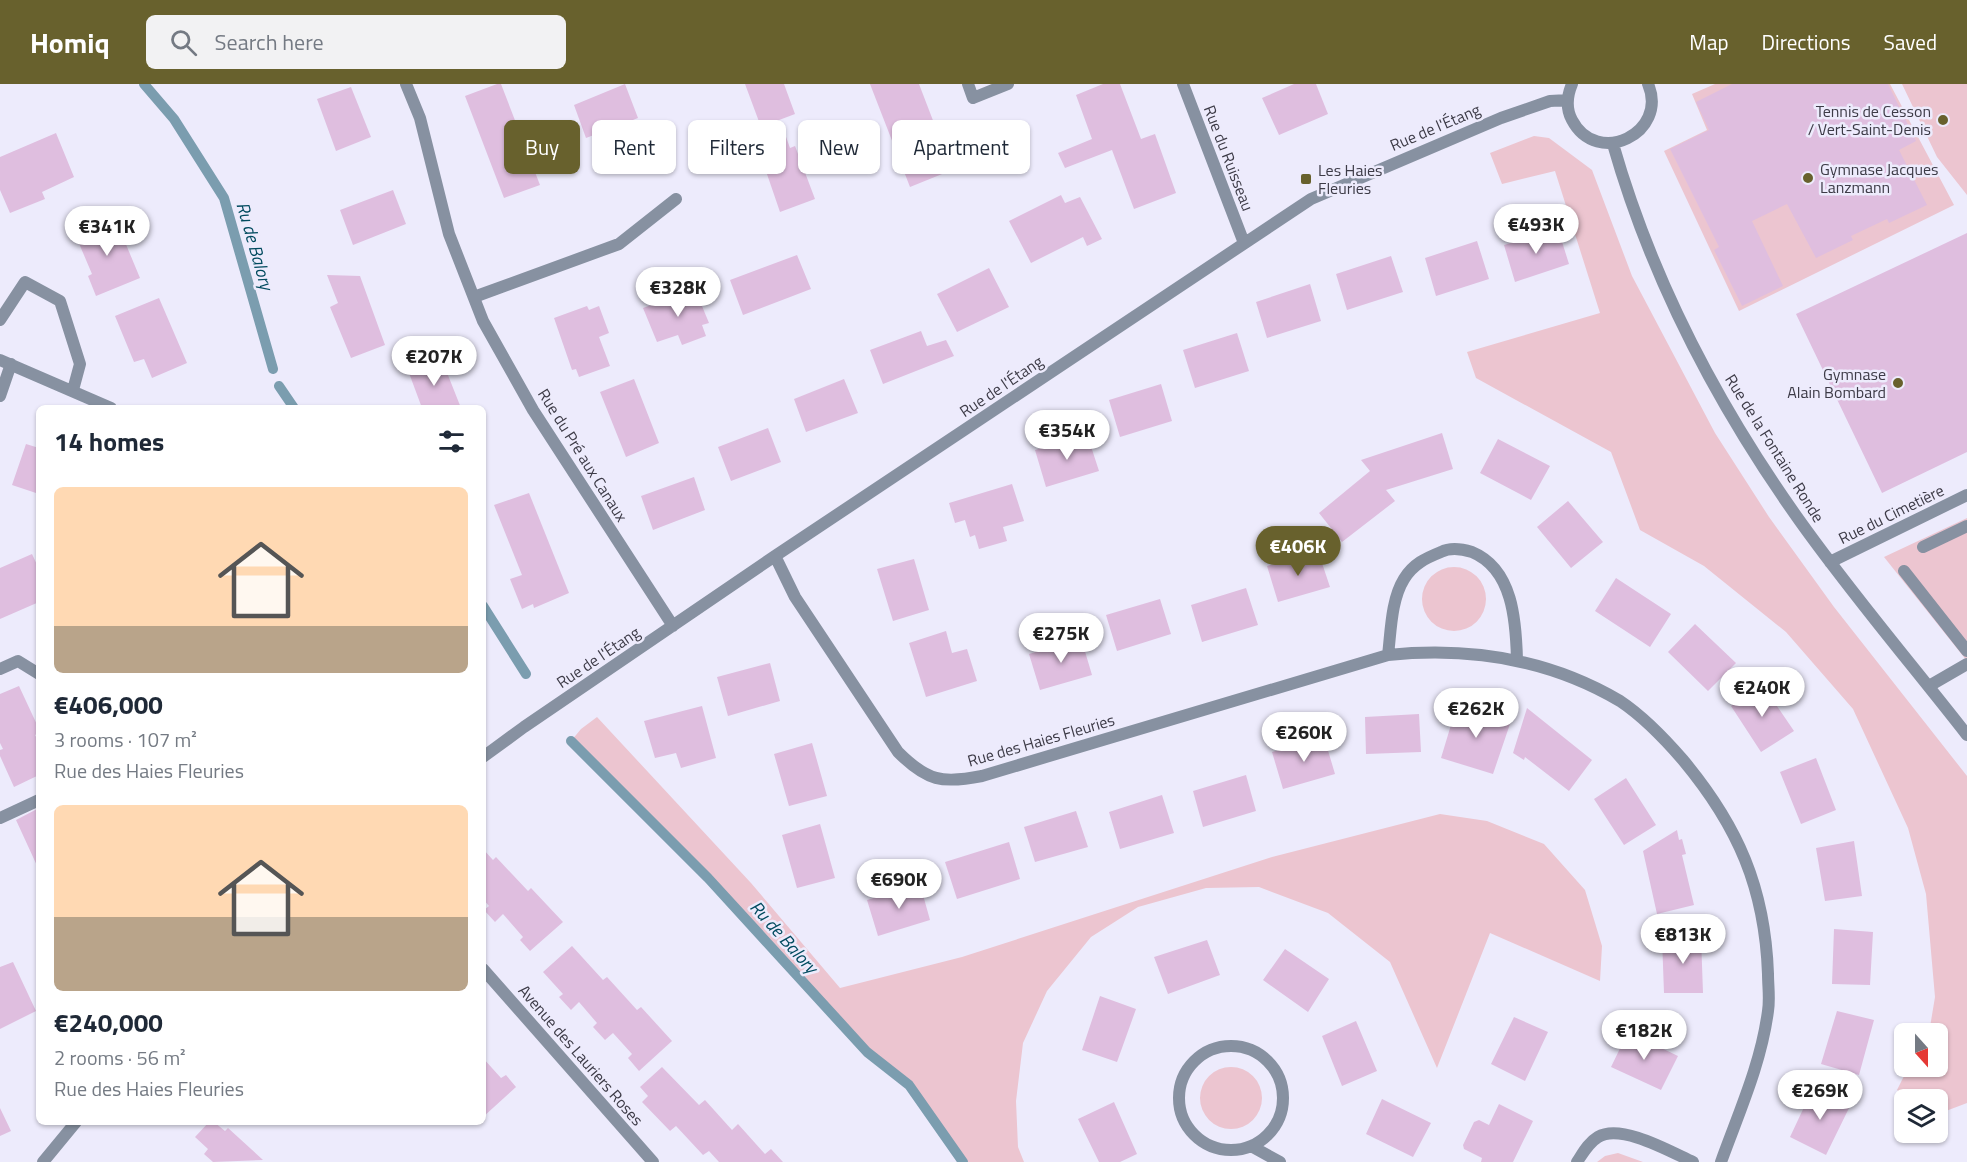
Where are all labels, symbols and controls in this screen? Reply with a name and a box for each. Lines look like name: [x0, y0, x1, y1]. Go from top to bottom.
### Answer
search box: [146, 15, 566, 69]
text: Homiq: [30, 21, 110, 64]
text: Search here: [215, 25, 324, 59]
icon: search: [167, 26, 200, 59]
text: Map: [1689, 26, 1729, 58]
text: Directions: [1762, 26, 1851, 58]
text: Saved: [1884, 26, 1937, 58]
street label: Rue de l'Étang: [1386, 97, 1484, 157]
place label: Tennis de Cesson / Vert-Saint-Denis: [1808, 99, 1931, 141]
street label: Rue du Ruisseau: [1198, 102, 1260, 214]
marker: Tennis de Cesson / Vert-Saint-Denis: [1936, 113, 1950, 127]
chip: Buy: [504, 120, 580, 174]
chip: Rent: [592, 120, 676, 174]
chip: Filters: [688, 120, 786, 174]
chip: New: [798, 120, 880, 174]
chip: Apartment: [892, 120, 1030, 174]
place label: Gymnase Jacques Lanzmann: [1820, 157, 1938, 199]
place label: Les Haies Fleuries: [1318, 158, 1382, 200]
marker: Gymnase Jacques Lanzmann: [1801, 171, 1815, 185]
marker: Les Haies Fleuries: [1299, 172, 1313, 186]
water label: Ru de Balory: [230, 199, 281, 295]
pin: €493K: [1494, 204, 1578, 255]
pin: €341K: [65, 206, 149, 257]
text: €493K: [1508, 208, 1564, 239]
text: €341K: [79, 210, 135, 241]
pin: €328K: [636, 267, 720, 318]
text: €328K: [650, 271, 706, 302]
pin: €207K: [392, 336, 476, 387]
text: €207K: [406, 340, 462, 371]
street label: Rue de l'Étang: [954, 349, 1048, 423]
place label: Gymnase Alain Bombard: [1787, 362, 1886, 404]
street label: Rue de la Fontaine Ronde: [1720, 369, 1830, 527]
marker: Gymnase Alain Bombard: [1891, 376, 1905, 390]
street label: Rue du Pré aux Canaux: [532, 384, 634, 526]
pin: €354K: [1025, 410, 1109, 461]
text: €354K: [1039, 414, 1095, 445]
text: 14 homes: [54, 422, 164, 461]
icon: filters: [435, 425, 468, 458]
street label: Rue du Cimetière: [1834, 478, 1948, 550]
icon: home: [207, 526, 315, 634]
pin: €406K: [1256, 526, 1340, 577]
text: €406K: [1270, 530, 1326, 561]
pin: €275K: [1019, 613, 1103, 664]
text: €275K: [1033, 617, 1089, 648]
street label: Rue de l'Étang: [551, 620, 645, 694]
pin: €240K: [1720, 667, 1804, 718]
text: €240K: [1734, 671, 1790, 702]
text: €406,000: [54, 685, 163, 724]
pin: €262K: [1434, 688, 1518, 739]
text: €262K: [1448, 692, 1504, 723]
street label: Rue des Haies Fleuries: [965, 708, 1117, 772]
pin: €260K: [1262, 712, 1346, 763]
text: €260K: [1276, 716, 1332, 747]
text: 3 rooms · 107 m²: [54, 724, 197, 755]
text: Rue des Haies Fleuries: [54, 755, 244, 786]
icon: home: [207, 844, 315, 952]
pin: €690K: [857, 859, 941, 910]
text: €690K: [871, 863, 927, 894]
water label: Ru de Balory: [744, 894, 825, 981]
pin: €813K: [1641, 914, 1725, 965]
text: €813K: [1655, 918, 1711, 949]
street label: Avenue des Lauriers Roses: [513, 979, 649, 1131]
text: €240,000: [54, 1003, 163, 1042]
pin: €182K: [1602, 1010, 1686, 1061]
text: €182K: [1616, 1014, 1672, 1045]
north arrow: [1894, 1023, 1948, 1077]
map controls: [1894, 1023, 1948, 1143]
text: 2 rooms · 56 m²: [54, 1042, 186, 1073]
pin: €269K: [1778, 1070, 1862, 1121]
text: Rue des Haies Fleuries: [54, 1073, 244, 1104]
text: €269K: [1792, 1074, 1848, 1105]
button: layers: [1894, 1089, 1948, 1143]

